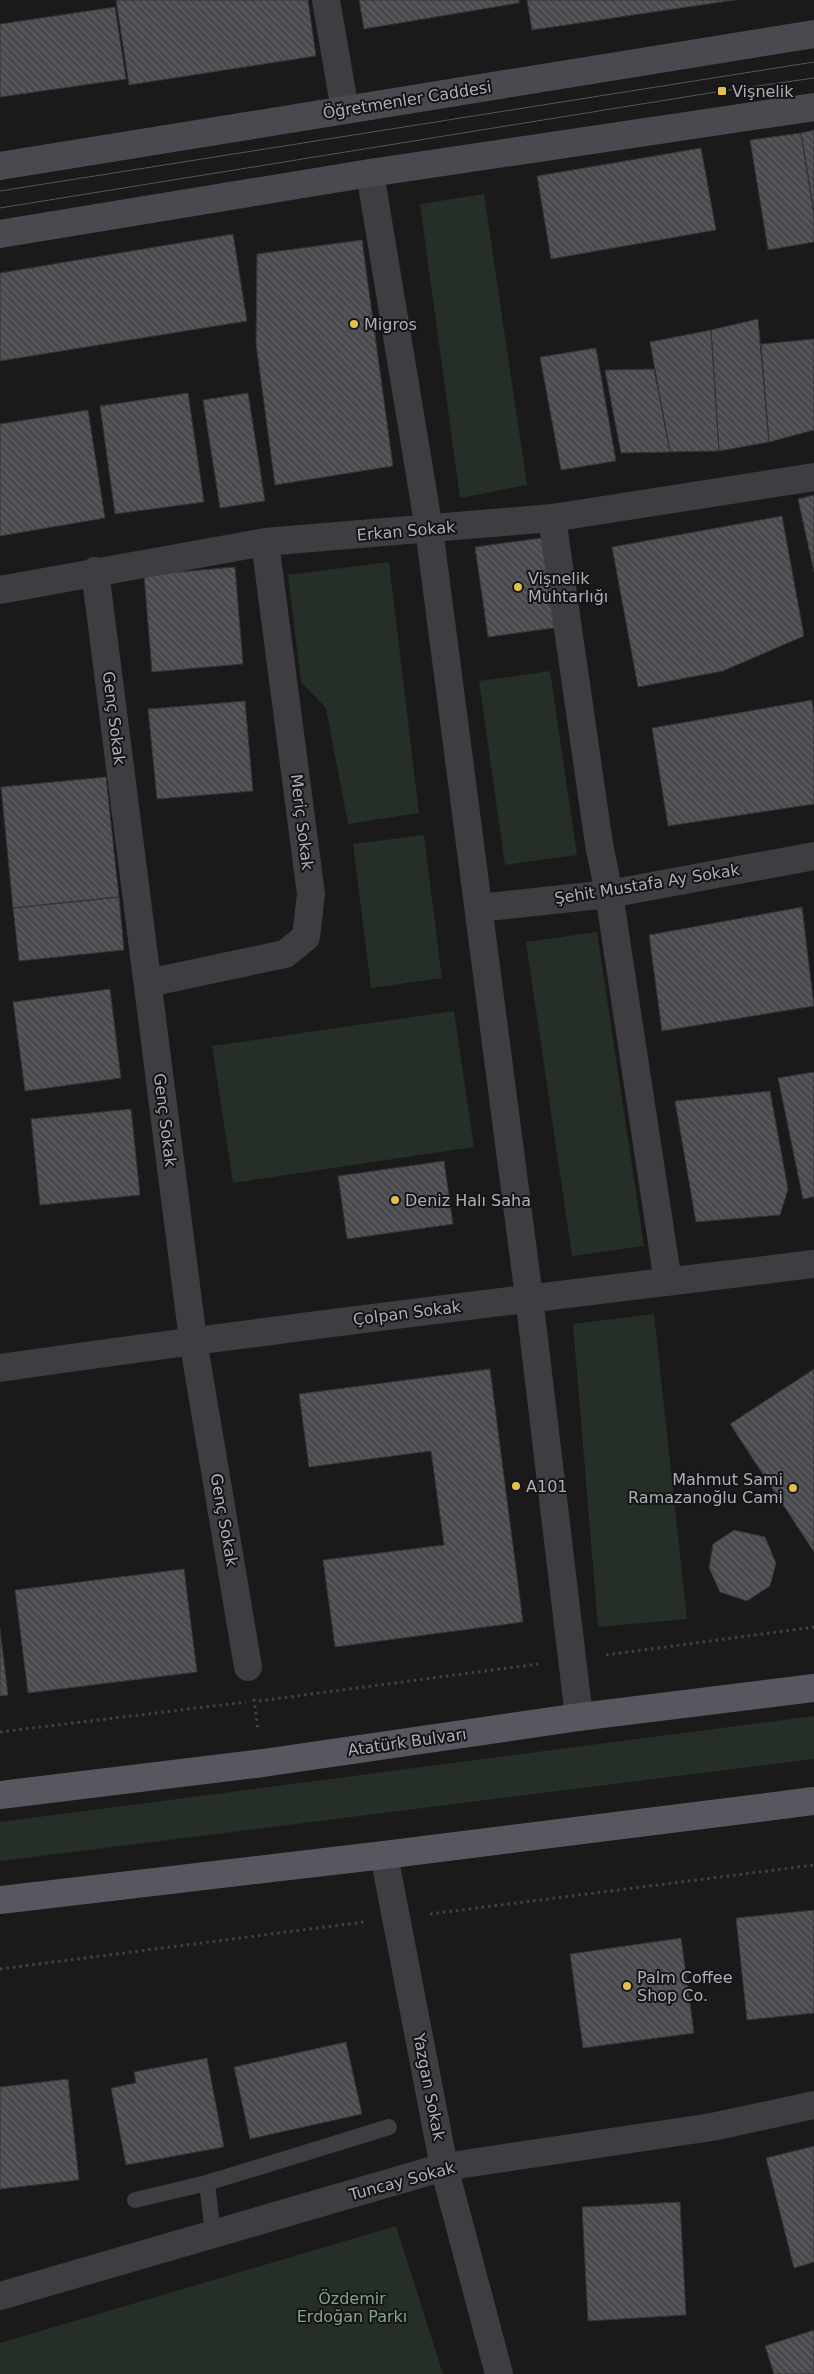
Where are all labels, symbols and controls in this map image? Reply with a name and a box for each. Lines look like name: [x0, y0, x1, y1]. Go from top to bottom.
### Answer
street label: Öğretmenler Caddesi: [321, 77, 493, 123]
place label: Vişnelik: [732, 82, 794, 101]
marker: Vişnelik: [716, 85, 728, 97]
place label: Migros: [364, 315, 417, 334]
marker: Migros: [348, 318, 360, 330]
street label: Erkan Sokak: [356, 517, 457, 545]
place label: Vişnelik Muhtarlığı: [528, 569, 608, 606]
marker: Vişnelik Muhtarlığı: [512, 581, 524, 593]
street label: Genç Sokak: [99, 670, 129, 767]
street label: Meriç Sokak: [287, 773, 317, 872]
street label: Şehit Mustafa Ay Sokak: [553, 860, 742, 908]
street label: Genç Sokak: [150, 1072, 180, 1169]
place label: Deniz Halı Saha: [405, 1191, 531, 1210]
marker: Deniz Halı Saha: [389, 1194, 401, 1206]
street label: Çolpan Sokak: [352, 1297, 463, 1329]
place label: Mahmut Sami Ramazanoğlu Cami: [628, 1470, 783, 1507]
street label: Genç Sokak: [206, 1472, 242, 1569]
place label: A101: [526, 1477, 567, 1496]
marker: A101: [510, 1480, 522, 1492]
marker: Mahmut Sami Ramazanoğlu Cami: [787, 1482, 799, 1494]
street label: Atatürk Bulvarı: [346, 1724, 468, 1760]
place label: Palm Coffee Shop Co.: [637, 1968, 733, 2005]
marker: Palm Coffee Shop Co.: [621, 1980, 633, 1992]
street label: Yazgan Sokak: [409, 2031, 449, 2143]
street label: Tuncay Sokak: [346, 2158, 458, 2205]
park label: Özdemir Erdoğan Parkı: [297, 2289, 407, 2326]

